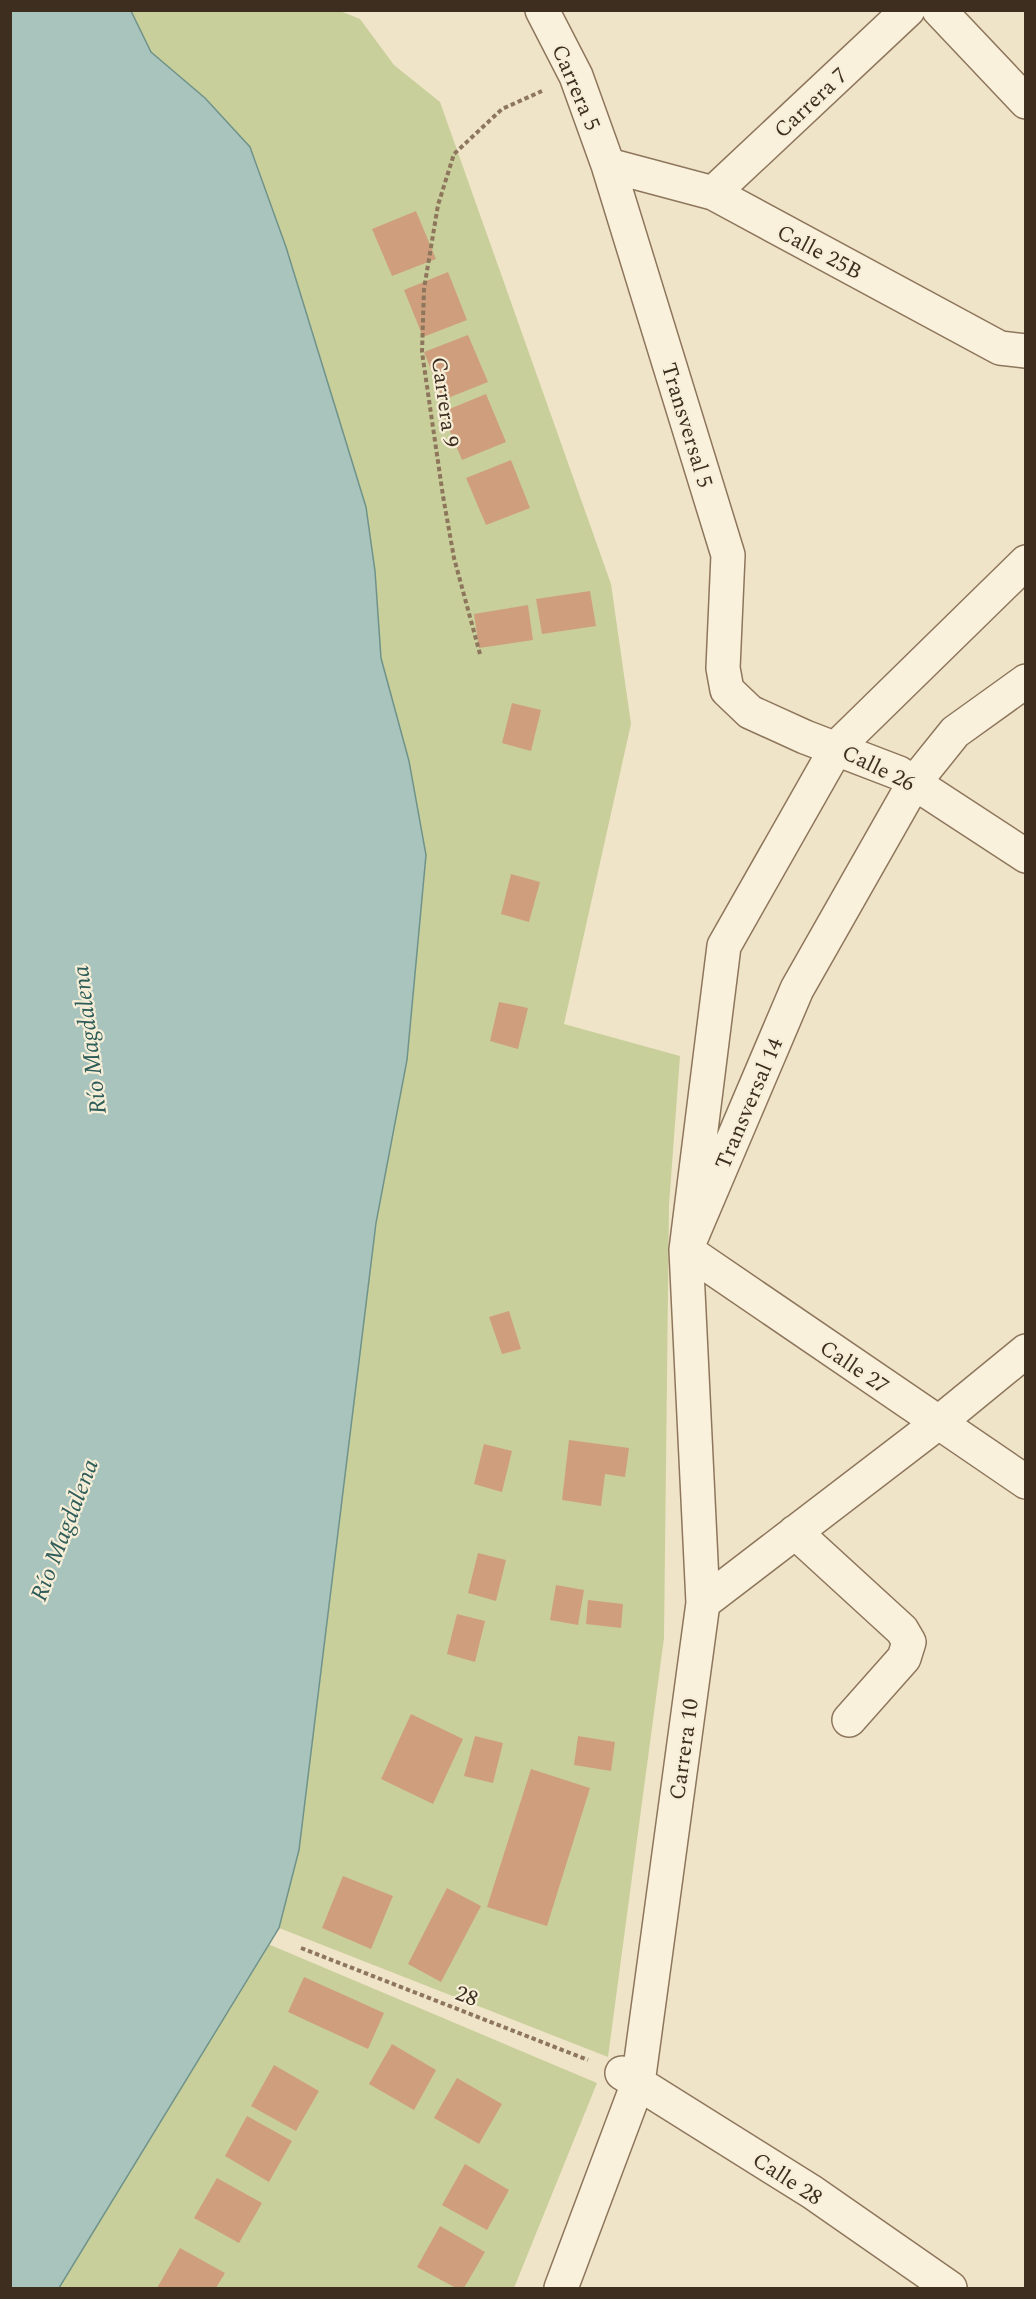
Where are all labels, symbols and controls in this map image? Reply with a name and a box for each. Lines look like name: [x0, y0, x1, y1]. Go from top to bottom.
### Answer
street label: Carrera 5: [543, 39, 609, 136]
street label: Carrera 7: [766, 60, 856, 146]
street label: Calle 25B: [771, 216, 868, 289]
street label: Carrera 9: [422, 355, 467, 450]
street label: Transversal 5: [652, 359, 721, 492]
street label: Calle 26: [836, 736, 921, 800]
water label: Río Magdalena: [63, 963, 117, 1116]
street label: Transversal 14: [707, 1033, 792, 1175]
street label: Calle 27: [813, 1332, 896, 1403]
water label: Río Magdalena: [21, 1454, 109, 1607]
street label: Carrera 10: [661, 1696, 708, 1802]
street label: 28: [450, 1977, 483, 2016]
street label: Calle 28: [746, 2144, 829, 2214]

